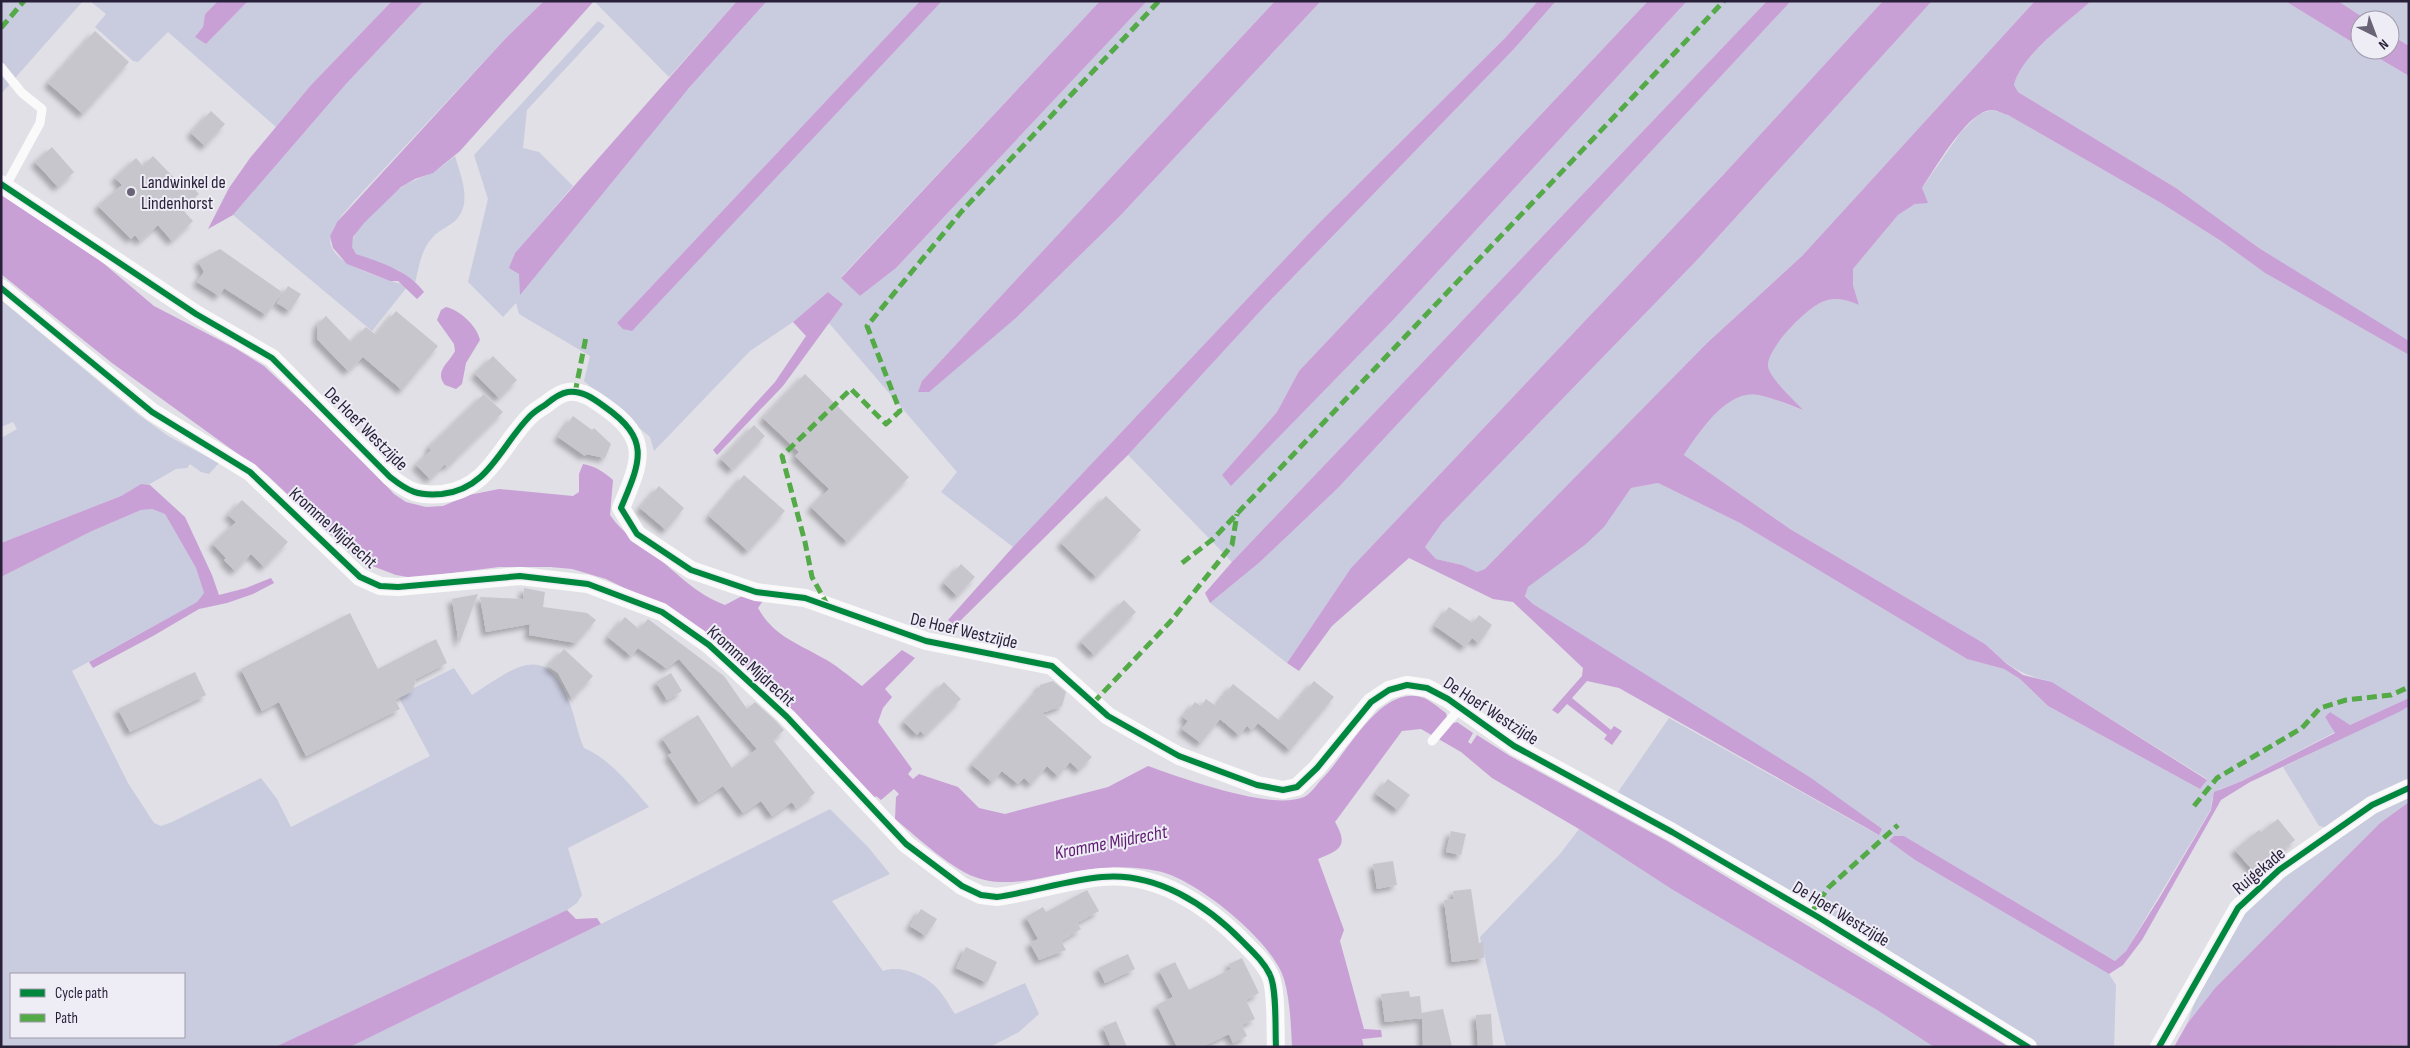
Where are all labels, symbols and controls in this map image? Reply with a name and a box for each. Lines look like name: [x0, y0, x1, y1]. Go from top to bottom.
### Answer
north arrow: [2350, 10, 2400, 60]
text: N: [2375, 35, 2392, 53]
place label: Landwinkel de Lindenhorst: [141, 172, 226, 214]
marker: Landwinkel de Lindenhorst: [125, 186, 137, 198]
street label: De Hoef Westzijde: [320, 383, 412, 475]
street label: Kromme Mijdrecht: [285, 483, 382, 573]
street label: De Hoef Westzijde: [908, 608, 1020, 654]
street label: Kromme Mijdrecht: [703, 621, 800, 711]
street label: De Hoef Westzijde: [1439, 672, 1543, 750]
water label: Kromme Mijdrecht: [1053, 821, 1171, 865]
street label: Ruigekade: [2228, 843, 2290, 899]
street label: De Hoef Westzijde: [1789, 877, 1893, 951]
legend: [10, 973, 185, 1038]
text: Cycle path: [55, 984, 108, 1003]
text: Path: [55, 1009, 78, 1028]

